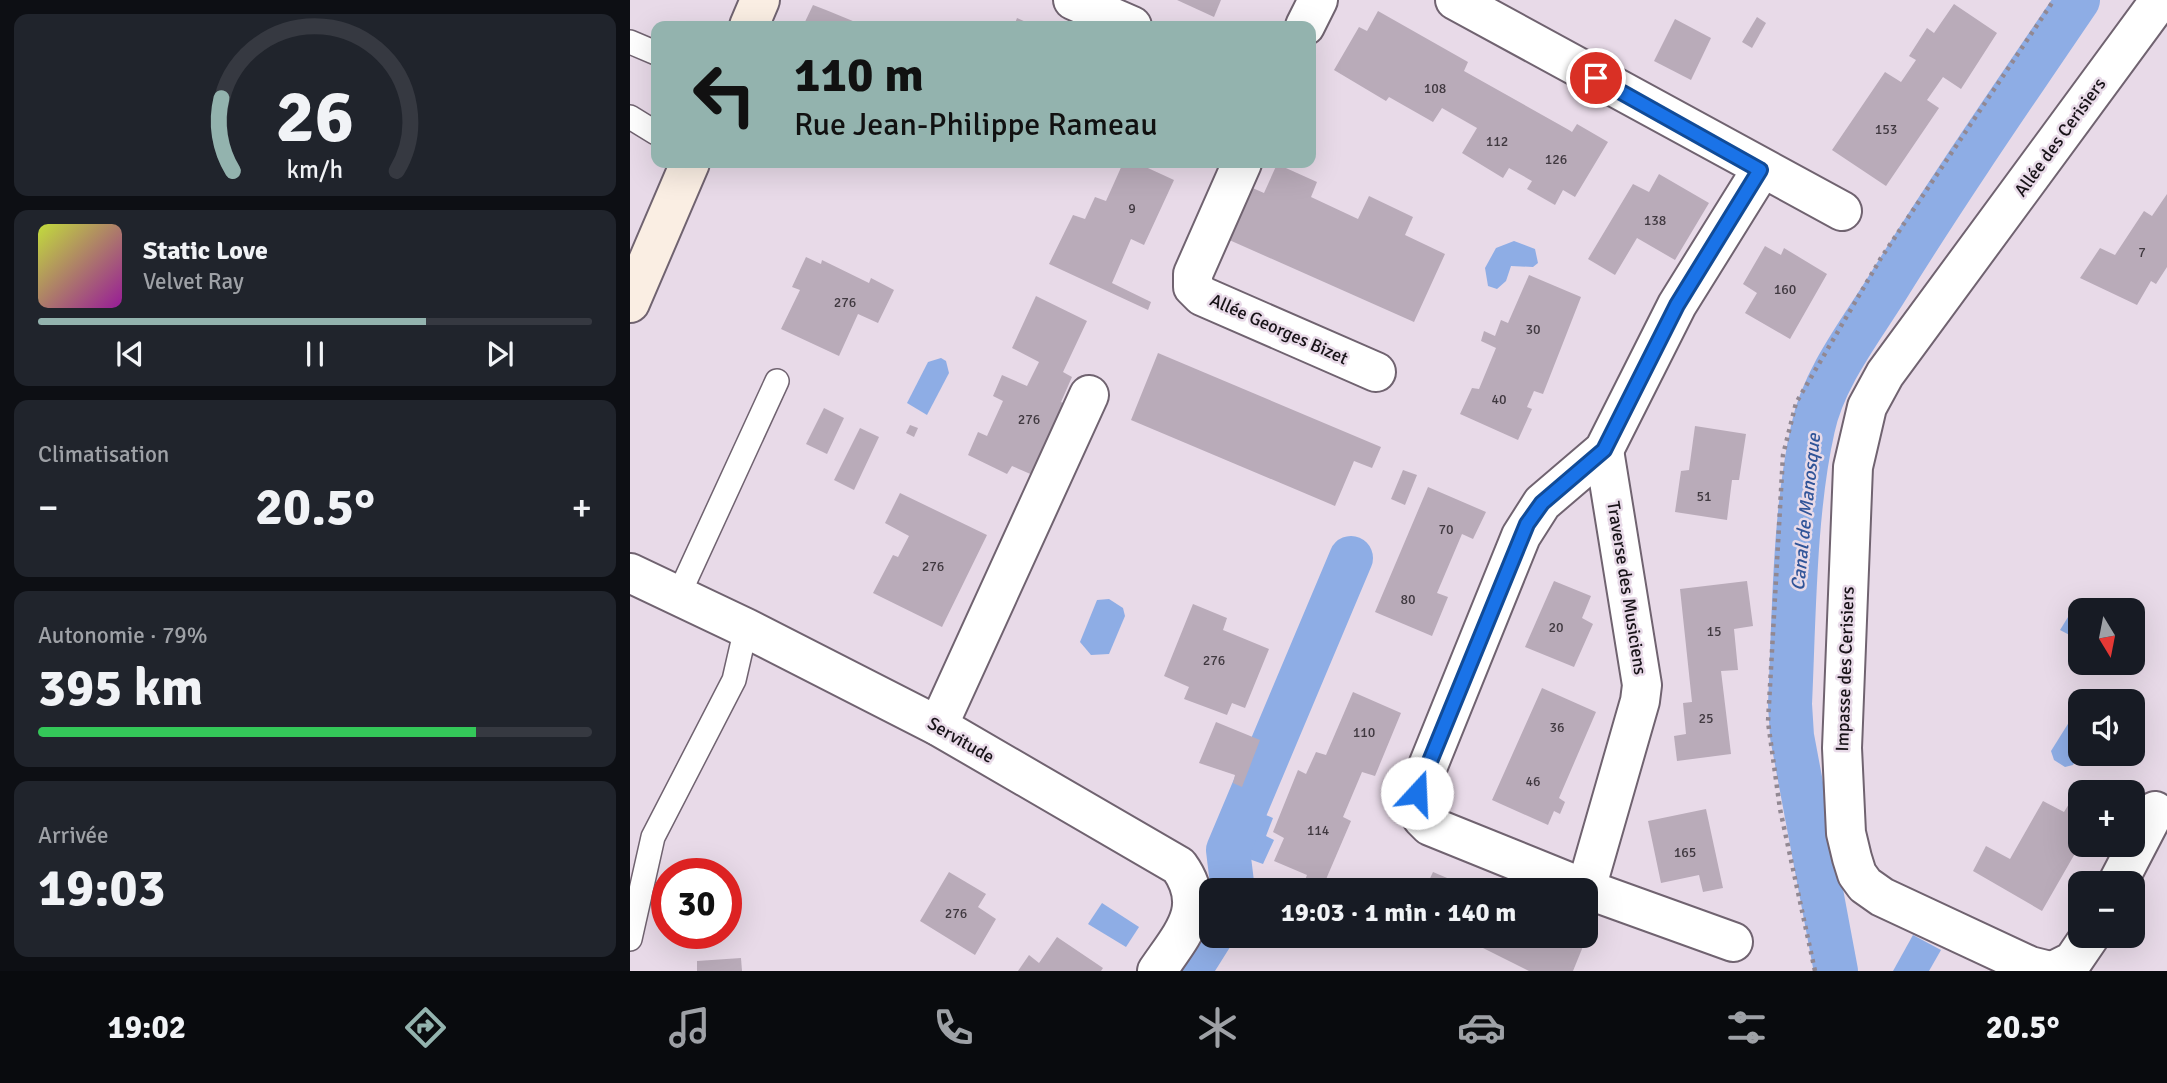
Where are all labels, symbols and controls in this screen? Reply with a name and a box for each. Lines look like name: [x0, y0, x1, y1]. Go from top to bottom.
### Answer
text: 110 m: [794, 45, 924, 105]
pin: [1566, 48, 1626, 108]
icon: left: [679, 49, 770, 140]
icon: arrive: [1577, 59, 1615, 97]
text: 26: [276, 73, 354, 162]
street label: Allée des Cerisiers: [2010, 73, 2110, 201]
house number: 108: [1424, 80, 1446, 97]
text: Rue Jean-Philippe Rameau: [794, 105, 1158, 144]
house number: 153: [1875, 121, 1897, 138]
house number: 112: [1486, 133, 1508, 150]
house number: 126: [1545, 151, 1567, 168]
text: km/h: [287, 154, 343, 185]
house number: 9: [1128, 200, 1136, 217]
house number: 138: [1644, 212, 1666, 229]
text: Static Love: [143, 235, 268, 267]
house number: 7: [2138, 244, 2146, 261]
text: Velvet Ray: [143, 267, 244, 296]
house number: 160: [1774, 281, 1796, 298]
street label: Allée Georges Bizet: [1207, 289, 1351, 369]
house number: 276: [834, 294, 856, 311]
house number: 30: [1525, 321, 1541, 338]
icon: previous: [111, 335, 149, 373]
icon: pause: [296, 335, 334, 373]
icon: next: [481, 335, 519, 373]
house number: 40: [1491, 391, 1507, 408]
house number: 276: [1018, 411, 1040, 428]
water label: Canal de Manosque: [1786, 431, 1826, 592]
text: Climatisation: [38, 440, 169, 469]
text: 20.5°: [255, 475, 375, 539]
text: −: [38, 484, 59, 531]
text: +: [571, 484, 592, 531]
house number: 51: [1696, 488, 1712, 505]
street label: Traverse des Musiciens: [1602, 500, 1652, 677]
house number: 70: [1438, 521, 1454, 538]
house number: 276: [922, 558, 944, 575]
street label: Impasse des Cerisiers: [1831, 586, 1859, 752]
house number: 80: [1400, 591, 1416, 608]
north arrow: [2068, 598, 2146, 676]
map controls: [2068, 598, 2145, 948]
house number: 20: [1548, 619, 1564, 636]
text: Autonomie · 79%: [38, 621, 208, 650]
house number: 15: [1706, 623, 1722, 640]
house number: 276: [1203, 652, 1225, 669]
text: 395 km: [38, 656, 203, 720]
button: sound: [2068, 689, 2145, 766]
house number: 25: [1698, 710, 1714, 727]
street label: Servitude: [924, 712, 998, 768]
house number: 36: [1549, 719, 1565, 736]
house number: 110: [1353, 724, 1375, 741]
position arrow: [1380, 756, 1454, 830]
house number: 46: [1525, 773, 1541, 790]
button: +: [2068, 780, 2145, 857]
text: Arrivée: [38, 821, 109, 850]
house number: 114: [1307, 822, 1330, 839]
house number: 165: [1674, 844, 1696, 861]
text: 19:03: [38, 856, 166, 920]
speed limit sign: 30: [651, 858, 742, 949]
button: −: [2068, 871, 2145, 948]
text: 19:03 · 1 min · 140 m: [1281, 897, 1516, 929]
house number: 276: [945, 905, 967, 922]
icon: directions: [401, 1003, 450, 1052]
icon: music: [665, 1003, 714, 1052]
icon: phone: [929, 1003, 978, 1052]
icon: climate: [1193, 1003, 1242, 1052]
icon: car: [1457, 1003, 1506, 1052]
icon: filters: [1722, 1003, 1771, 1052]
text: 19:02: [108, 1008, 186, 1047]
text: 20.5°: [1986, 1008, 2059, 1047]

